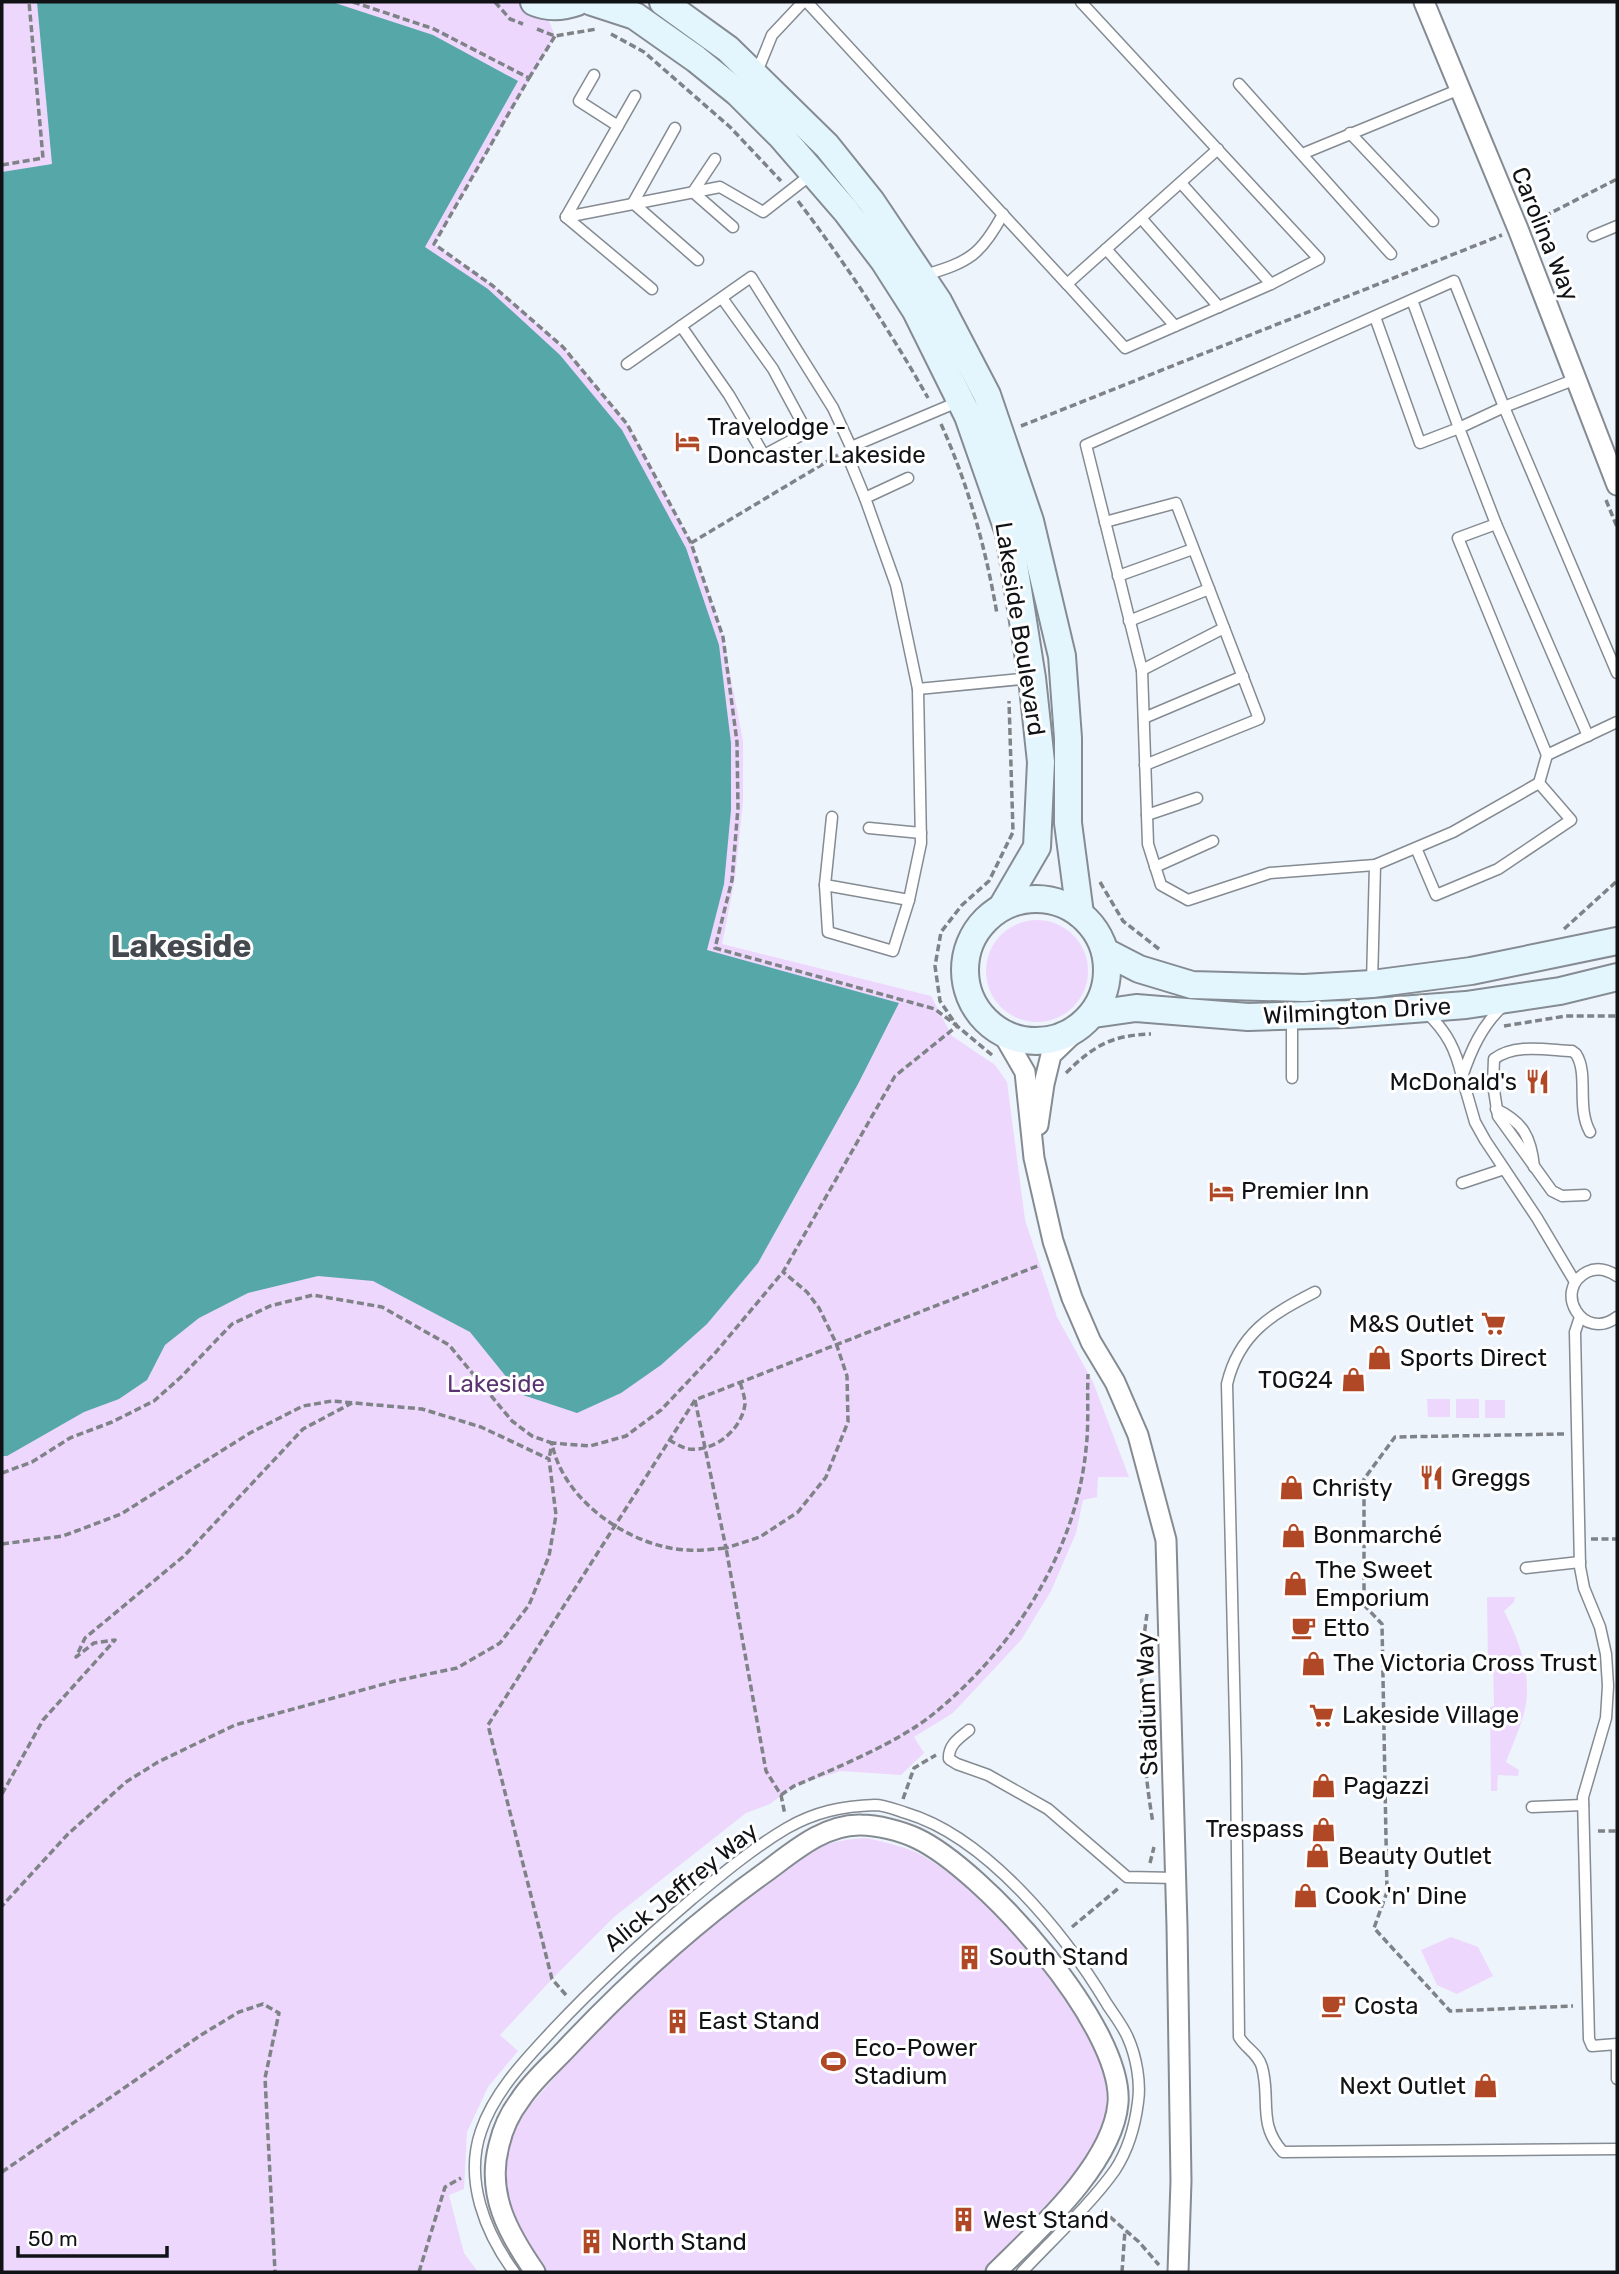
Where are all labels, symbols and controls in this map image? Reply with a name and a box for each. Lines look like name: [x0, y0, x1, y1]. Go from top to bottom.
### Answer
street label: Carolina Way: [1505, 163, 1585, 305]
place label: Travelodge - Doncaster Lakeside: [707, 413, 926, 469]
hotel icon: Travelodge - Doncaster Lakeside: [673, 427, 701, 455]
street label: Lakeside Boulevard: [989, 520, 1051, 738]
district label: Lakeside: [110, 927, 252, 965]
street label: Wilmington Drive: [1262, 992, 1452, 1030]
place label: McDonald's: [1390, 1068, 1517, 1096]
restaurant icon: McDonald's: [1523, 1068, 1551, 1096]
hotel icon: Premier Inn: [1207, 1177, 1235, 1205]
place label: Premier Inn: [1241, 1177, 1369, 1205]
place label: M&S Outlet: [1349, 1310, 1474, 1338]
supermarket icon: M&S Outlet: [1480, 1310, 1508, 1338]
shop icon: Sports Direct: [1366, 1344, 1394, 1372]
place label: Sports Direct: [1400, 1344, 1547, 1372]
place label: TOG24: [1258, 1366, 1333, 1394]
shop icon: TOG24: [1339, 1366, 1367, 1394]
park label: Lakeside: [447, 1370, 545, 1398]
restaurant icon: Greggs: [1417, 1464, 1445, 1492]
place label: Greggs: [1451, 1464, 1531, 1492]
shop icon: Christy: [1278, 1474, 1306, 1502]
place label: Christy: [1312, 1474, 1392, 1502]
shop icon: Bonmarché: [1279, 1521, 1307, 1549]
place label: Bonmarché: [1313, 1521, 1442, 1549]
place label: The Sweet Emporium: [1315, 1556, 1432, 1612]
shop icon: The Sweet Emporium: [1281, 1570, 1309, 1598]
cafe icon: Etto: [1289, 1614, 1317, 1642]
place label: Etto: [1323, 1614, 1370, 1642]
street label: Stadium Way: [1130, 1632, 1164, 1776]
shop icon: The Victoria Cross Trust: [1299, 1649, 1327, 1677]
place label: The Victoria Cross Trust: [1333, 1649, 1597, 1677]
supermarket icon: Lakeside Village: [1308, 1701, 1336, 1729]
place label: Lakeside Village: [1342, 1701, 1519, 1729]
shop icon: Pagazzi: [1309, 1772, 1337, 1800]
place label: Pagazzi: [1343, 1772, 1429, 1800]
place label: Trespass: [1205, 1815, 1304, 1843]
shop icon: Trespass: [1310, 1815, 1338, 1843]
street label: Alick Jeffrey Way: [599, 1817, 763, 1957]
shop icon: Beauty Outlet: [1304, 1842, 1332, 1870]
place label: Beauty Outlet: [1338, 1842, 1492, 1870]
shop icon: Cook 'n' Dine: [1291, 1882, 1319, 1910]
place label: Cook 'n' Dine: [1325, 1882, 1467, 1910]
building icon: South Stand: [955, 1943, 983, 1971]
place label: South Stand: [989, 1943, 1128, 1971]
cafe icon: Costa: [1320, 1992, 1348, 2020]
place label: Costa: [1354, 1992, 1419, 2020]
building icon: East Stand: [664, 2007, 692, 2035]
place label: East Stand: [698, 2007, 820, 2035]
place label: Eco-Power Stadium: [854, 2034, 977, 2090]
sports icon: Eco-Power Stadium: [820, 2048, 848, 2076]
place label: Next Outlet: [1339, 2072, 1466, 2100]
shop icon: Next Outlet: [1472, 2072, 1500, 2100]
building icon: West Stand: [949, 2206, 977, 2234]
place label: West Stand: [983, 2206, 1109, 2234]
scale bar: [18, 2214, 166, 2258]
text: 50 m: [28, 2226, 78, 2251]
building icon: North Stand: [577, 2228, 605, 2256]
place label: North Stand: [611, 2228, 747, 2256]

